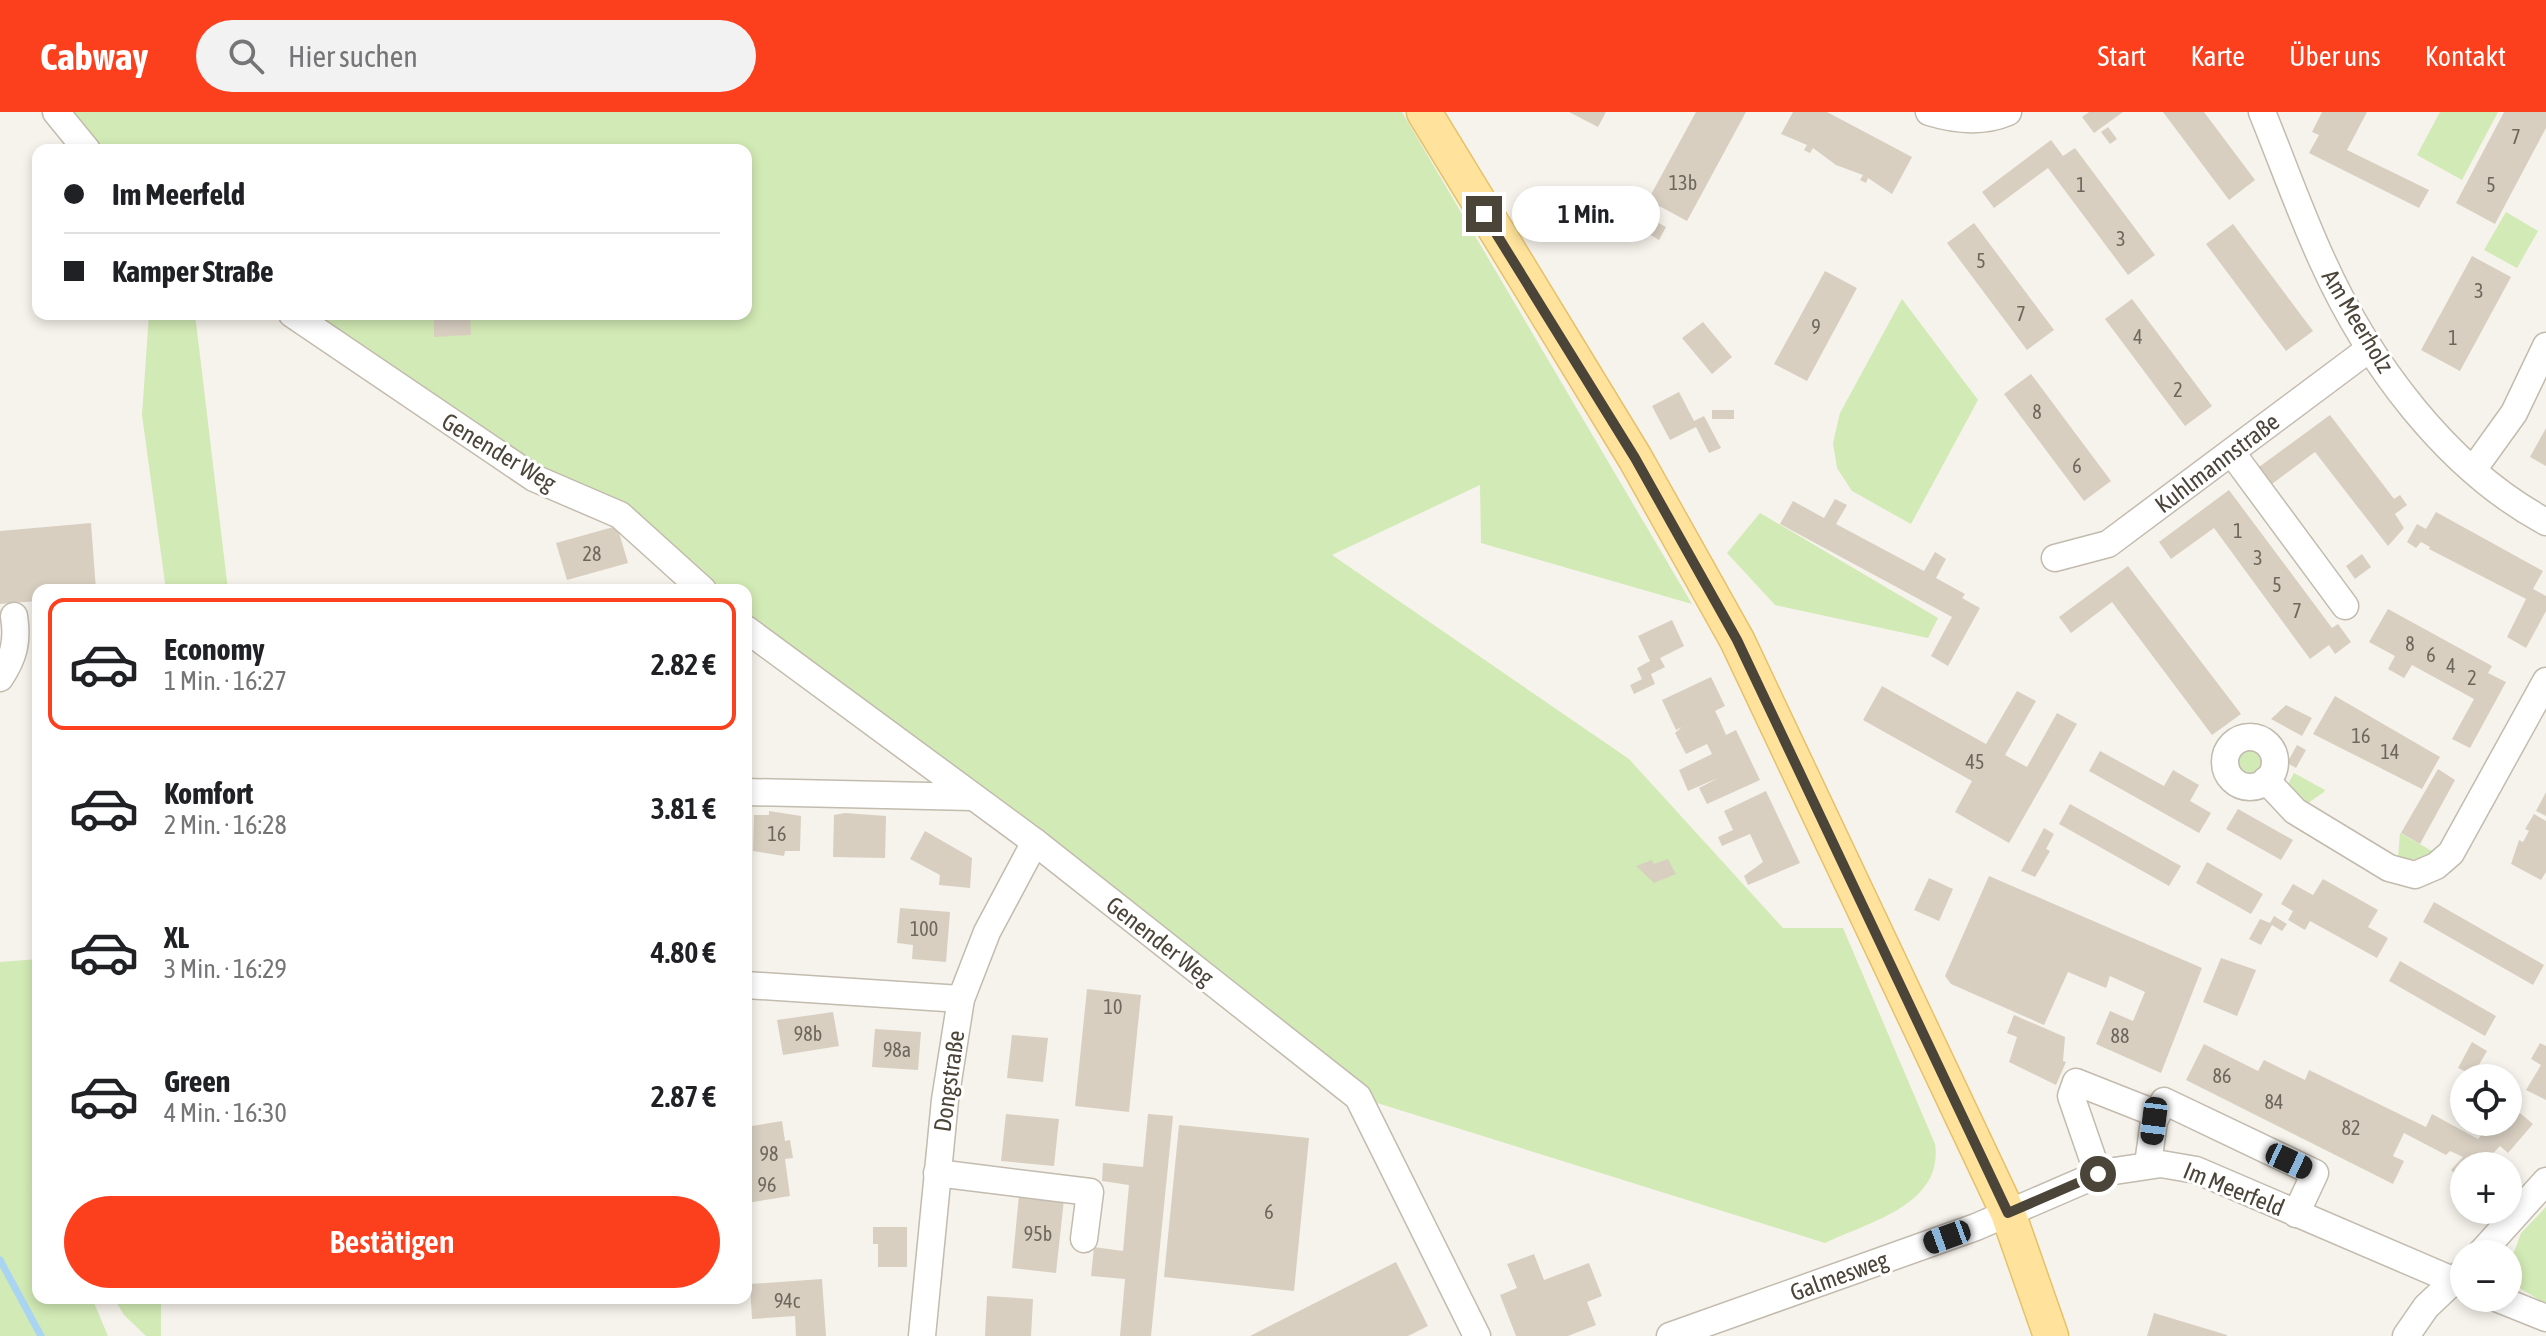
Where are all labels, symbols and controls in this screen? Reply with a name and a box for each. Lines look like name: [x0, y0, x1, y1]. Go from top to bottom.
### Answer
search box: [196, 20, 756, 92]
icon: search: [224, 34, 268, 78]
text: Cabway: [40, 35, 148, 78]
text: Hier suchen: [288, 39, 418, 73]
text: Start: [2097, 40, 2146, 72]
text: Karte: [2190, 40, 2245, 72]
text: Über uns: [2289, 40, 2381, 72]
text: Kontakt: [2425, 40, 2506, 72]
house number: 7: [2511, 125, 2521, 148]
house number: 13b: [1669, 171, 1697, 194]
house number: 1: [2076, 173, 2086, 196]
house number: 5: [2486, 173, 2496, 196]
text: Im Meerfeld: [112, 177, 245, 211]
callout: 1 Min.: [1512, 186, 1660, 242]
route end: [1466, 196, 1502, 232]
text: 1 Min.: [1558, 199, 1614, 229]
house number: 3: [2116, 227, 2126, 250]
house number: 5: [1976, 249, 1986, 272]
text: Kamper Straße: [112, 254, 274, 288]
street label: Am Meerholz: [2317, 265, 2399, 378]
house number: 3: [2474, 279, 2484, 302]
house number: 7: [2016, 302, 2026, 325]
house number: 9: [1811, 315, 1821, 338]
house number: 4: [2133, 325, 2143, 348]
house number: 1: [2448, 326, 2458, 349]
house number: 2: [2173, 378, 2183, 401]
house number: 8: [2032, 400, 2042, 423]
street label: Genender Weg: [437, 407, 562, 497]
street label: Kuhlmannstraße: [2150, 408, 2284, 518]
house number: 6: [2072, 454, 2082, 477]
house number: 1: [2233, 519, 2243, 542]
house number: 28: [583, 542, 601, 565]
house number: 3: [2253, 546, 2263, 569]
house number: 5: [2272, 573, 2282, 596]
house number: 7: [2292, 599, 2302, 622]
icon: car: [68, 628, 140, 700]
text: Economy: [164, 632, 265, 666]
house number: 8: [2405, 632, 2415, 655]
house number: 6: [2426, 643, 2436, 666]
text: 2.82 €: [651, 647, 716, 681]
house number: 4: [2446, 654, 2456, 677]
text: 1 Min. · 16:27: [164, 666, 287, 696]
house number: 2: [2467, 666, 2477, 689]
house number: 16: [2352, 724, 2370, 747]
house number: 14: [2381, 740, 2399, 763]
house number: 45: [1966, 750, 1984, 773]
icon: car: [68, 772, 140, 844]
text: Komfort: [164, 776, 253, 810]
text: 3.81 €: [651, 791, 716, 825]
text: 2 Min. · 16:28: [164, 810, 287, 840]
house number: 16: [768, 822, 786, 845]
street label: Genender Weg: [1101, 891, 1219, 992]
icon: car: [68, 916, 140, 988]
house number: 100: [910, 917, 938, 940]
text: XL: [164, 920, 189, 954]
text: 4.80 €: [651, 935, 716, 969]
text: 3 Min. · 16:29: [164, 954, 287, 984]
house number: 10: [1104, 995, 1122, 1018]
house number: 98b: [794, 1022, 822, 1045]
house number: 88: [2111, 1024, 2129, 1047]
street label: Dongstraße: [929, 1029, 969, 1133]
house number: 98a: [883, 1038, 911, 1061]
icon: car: [68, 1060, 140, 1132]
text: Green: [164, 1064, 230, 1098]
house number: 86: [2213, 1064, 2231, 1087]
map controls: [2450, 1064, 2522, 1312]
button: locate: [2450, 1064, 2522, 1136]
text: 2.87 €: [651, 1079, 716, 1113]
house number: 84: [2265, 1090, 2283, 1113]
car: [2139, 1096, 2169, 1146]
text: 4 Min. · 16:30: [164, 1098, 287, 1128]
house number: 82: [2342, 1116, 2360, 1139]
car: [2262, 1140, 2316, 1182]
house number: 98: [760, 1142, 778, 1165]
button: +: [2450, 1152, 2522, 1224]
route start: [2080, 1156, 2116, 1192]
street label: Im Meerfeld: [2180, 1157, 2288, 1221]
house number: 96: [758, 1173, 776, 1196]
button: Bestätigen: [64, 1196, 720, 1288]
house number: 6: [1264, 1200, 1274, 1223]
car: [1920, 1218, 1974, 1256]
house number: 95b: [1024, 1222, 1052, 1245]
button: −: [2450, 1240, 2522, 1312]
street label: Galmesweg: [1786, 1246, 1892, 1306]
house number: 94c: [774, 1289, 801, 1312]

